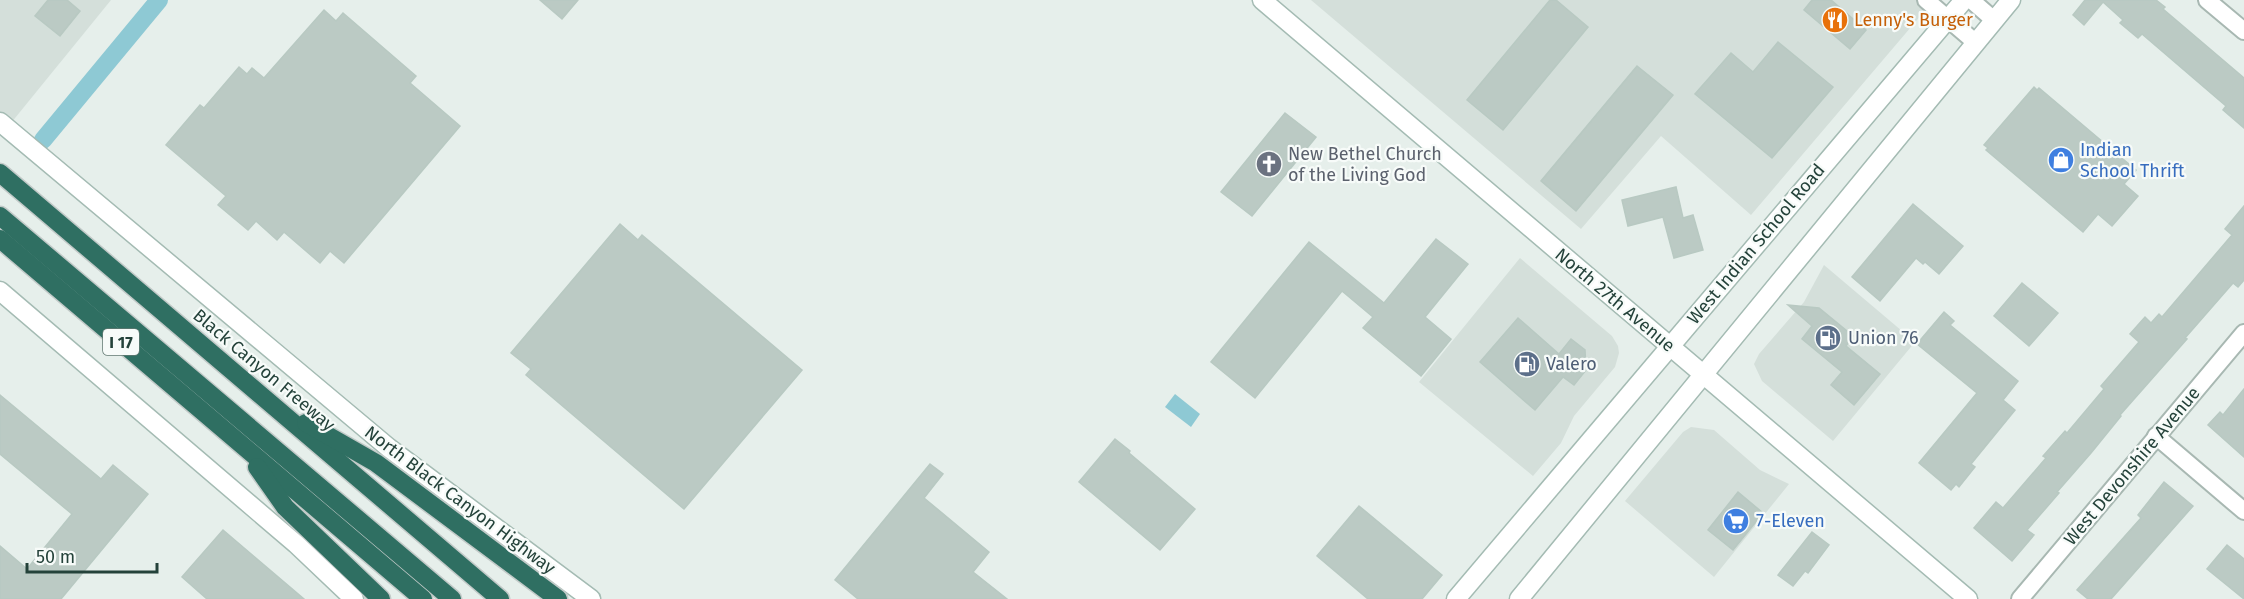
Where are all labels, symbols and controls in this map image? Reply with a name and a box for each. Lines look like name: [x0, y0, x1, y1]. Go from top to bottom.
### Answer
restaurant icon: Lenny's Burger: [1820, 5, 1850, 35]
place label: Lenny's Burger: [1854, 9, 1973, 31]
place label: Indian School Thrift: [2080, 139, 2185, 182]
place label: New Bethel Church of the Living God: [1288, 143, 1442, 186]
shop icon: Indian School Thrift: [2046, 145, 2076, 175]
church icon: New Bethel Church of the Living God: [1254, 149, 1284, 179]
street label: West Indian School Road: [1682, 159, 1830, 329]
street label: North 27th Avenue: [1551, 243, 1679, 357]
street label: Black Canyon Freeway: [189, 304, 340, 436]
fuel station icon: Union 76: [1813, 323, 1843, 353]
place label: Union 76: [1848, 327, 1919, 349]
road number: I 17: [103, 329, 139, 355]
fuel station icon: Valero: [1512, 349, 1542, 379]
place label: Valero: [1546, 353, 1597, 375]
street label: West Devonshire Avenue: [2059, 382, 2205, 550]
street label: North Black Canyon Highway: [360, 421, 560, 579]
supermarket icon: 7-Eleven: [1721, 506, 1751, 536]
place label: 7-Eleven: [1756, 510, 1825, 532]
scale bar: [27, 536, 158, 574]
text: 50 m: [36, 546, 75, 568]

